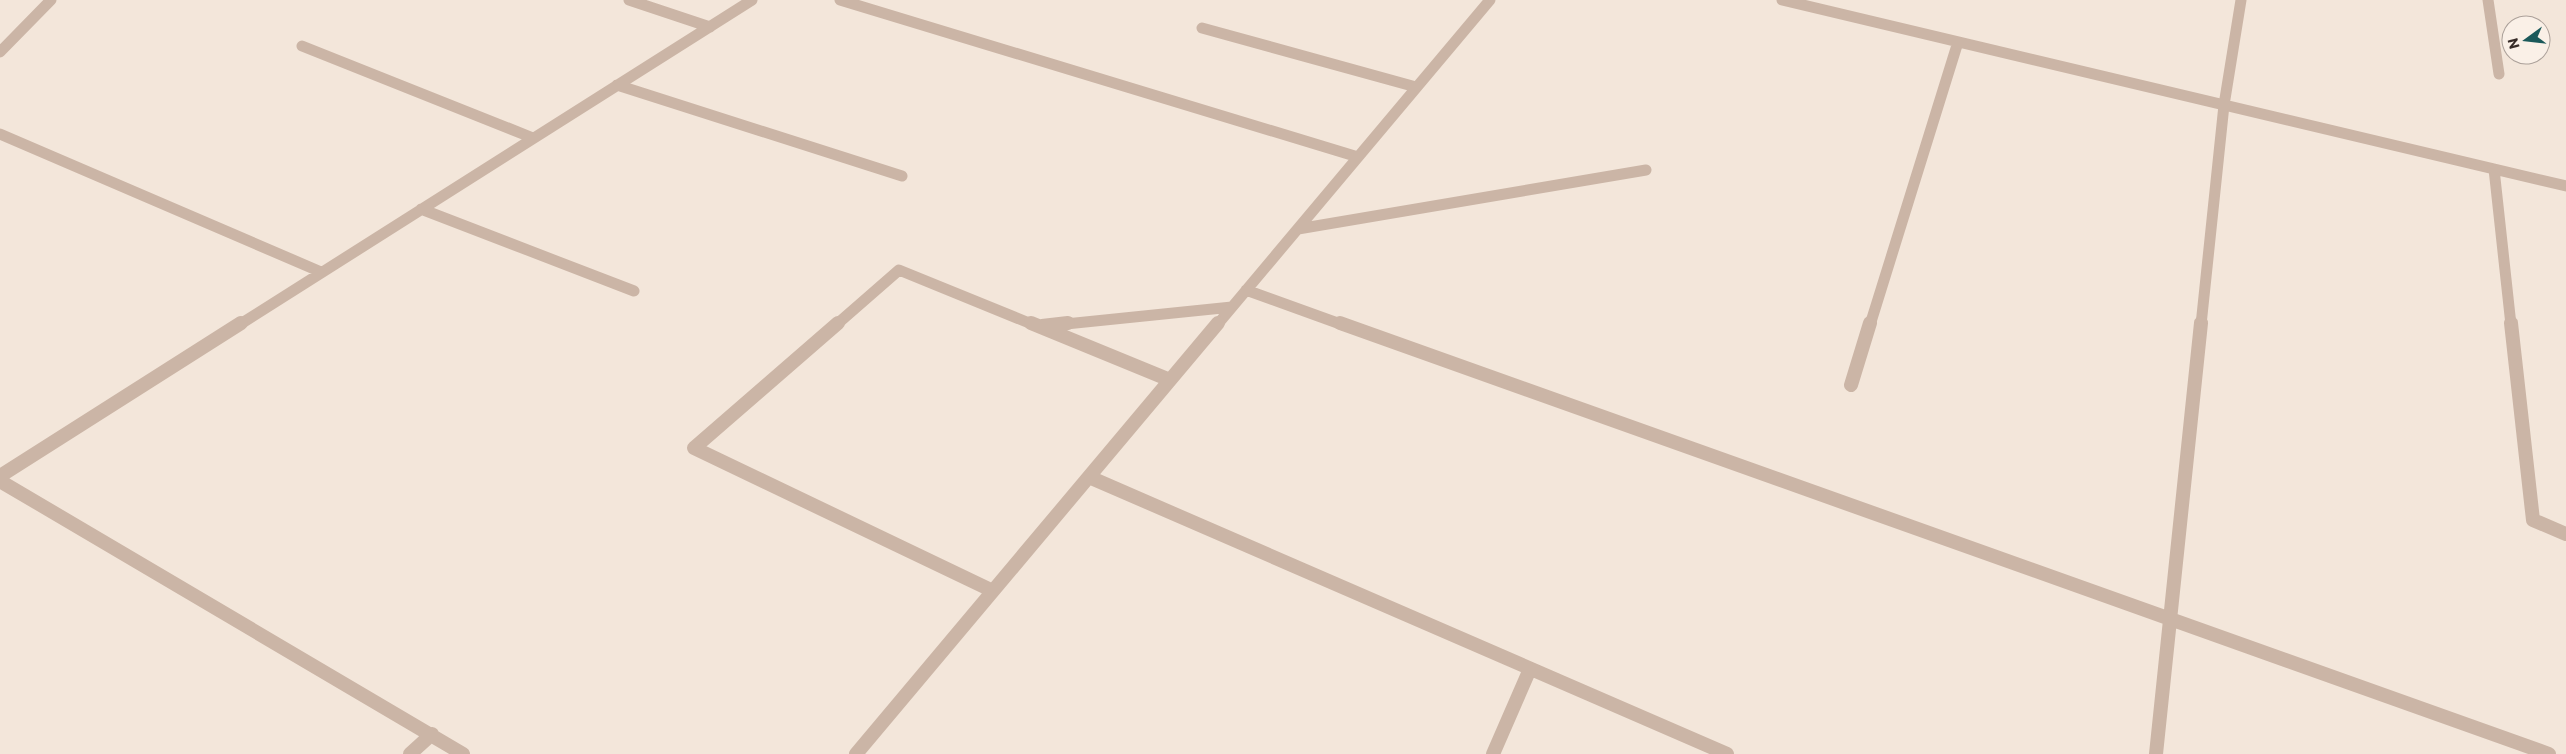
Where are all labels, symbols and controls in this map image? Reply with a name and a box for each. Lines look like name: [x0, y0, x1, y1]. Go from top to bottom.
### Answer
north arrow: [2501, 15, 2551, 65]
text: N: [2503, 36, 2523, 51]

